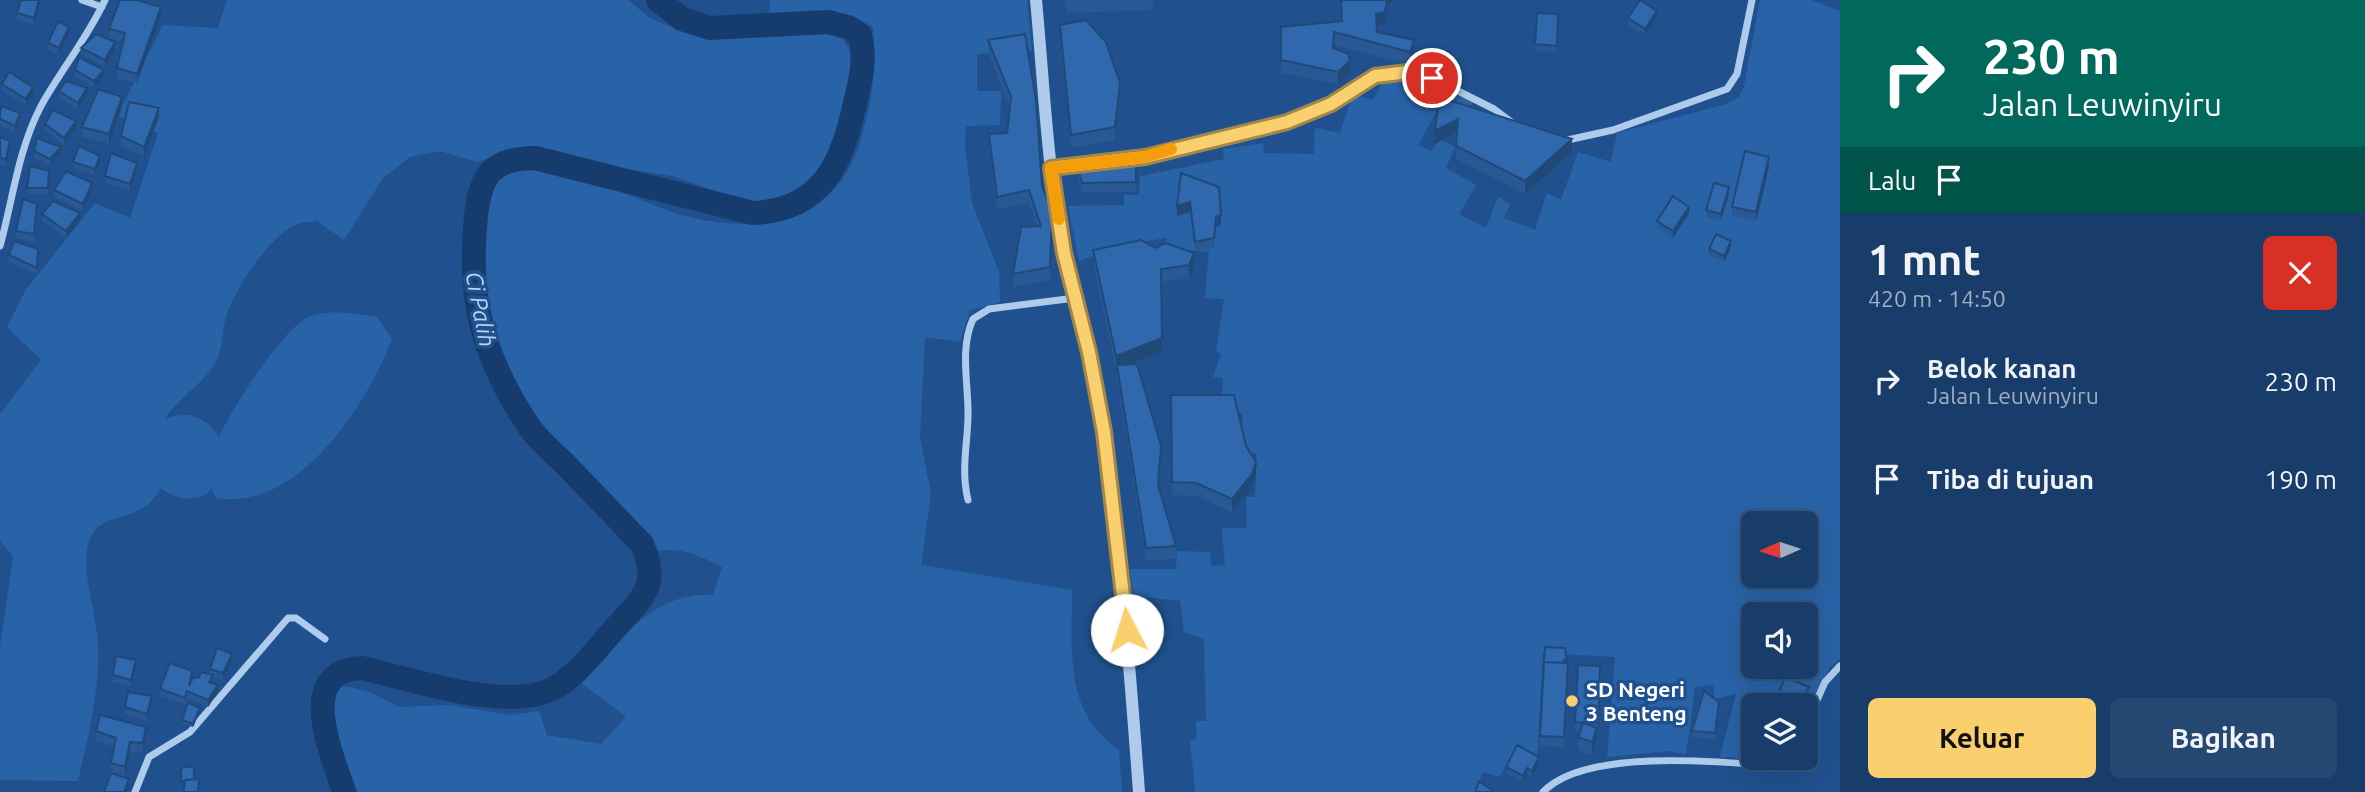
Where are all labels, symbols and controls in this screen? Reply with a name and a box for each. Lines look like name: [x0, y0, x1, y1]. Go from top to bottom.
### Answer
icon: right: [1868, 28, 1959, 119]
text: 230 m: [1983, 28, 2120, 83]
pin: [1402, 48, 1462, 108]
icon: arrive: [1413, 59, 1451, 97]
text: Jalan Leuwinyiru: [1983, 86, 2222, 122]
icon: arrive: [1930, 161, 1968, 199]
text: Lalu: [1868, 166, 1916, 195]
text: 1 mnt: [1868, 236, 1981, 283]
button: close: [2263, 236, 2337, 310]
water label: Ci Palih: [461, 269, 501, 349]
text: 420 m · 14:50: [1868, 286, 2006, 311]
text: Belok kanan: [1927, 354, 2077, 383]
icon: right: [1868, 362, 1906, 400]
text: 230 m: [2265, 367, 2337, 396]
text: Jalan Leuwinyiru: [1927, 383, 2099, 408]
icon: arrive: [1868, 460, 1906, 498]
text: Tiba di tujuan: [1927, 465, 2094, 494]
text: 190 m: [2265, 465, 2337, 494]
north arrow: [1741, 511, 1818, 588]
map controls: [1741, 511, 1818, 770]
position arrow: [1090, 593, 1164, 667]
button: sound: [1741, 602, 1818, 679]
place label: SD Negeri 3 Benteng: [1586, 677, 1687, 725]
marker: SD Negeri 3 Benteng: [1564, 693, 1580, 709]
button: layers: [1741, 693, 1818, 770]
button: Keluar: [1868, 698, 2096, 778]
button: Bagikan: [2110, 698, 2337, 778]

